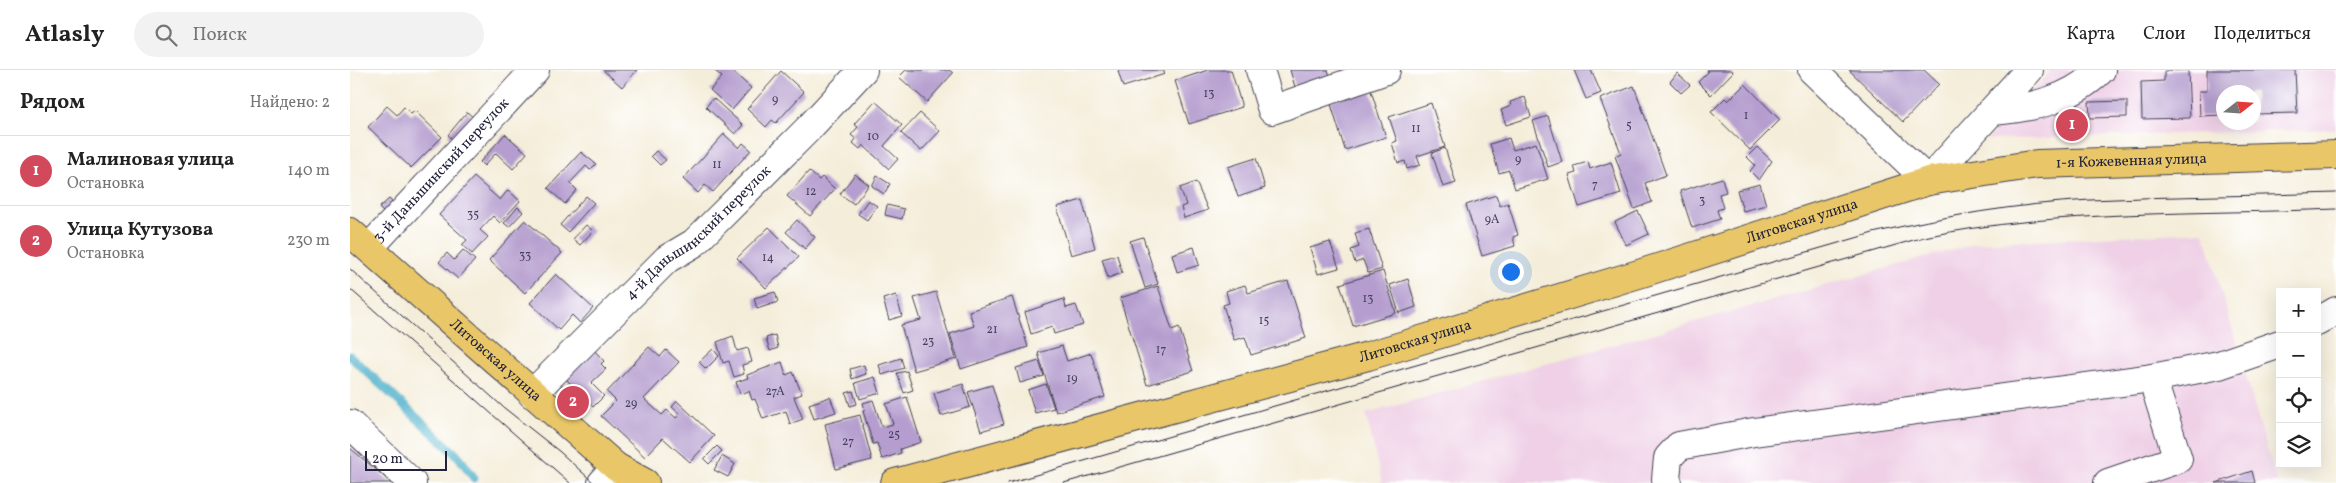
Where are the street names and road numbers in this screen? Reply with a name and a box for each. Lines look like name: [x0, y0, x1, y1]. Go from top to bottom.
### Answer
street label: 3-й Даньшинский переулок: [368, 93, 514, 247]
street label: 1-я Кожевенная улица: [2055, 148, 2207, 174]
street label: 4-й Даньшинский переулок: [621, 161, 776, 305]
street label: Литовская улица: [1743, 194, 1861, 249]
street label: Литовская улица: [445, 314, 546, 407]
street label: Литовская улица: [1356, 315, 1474, 369]

